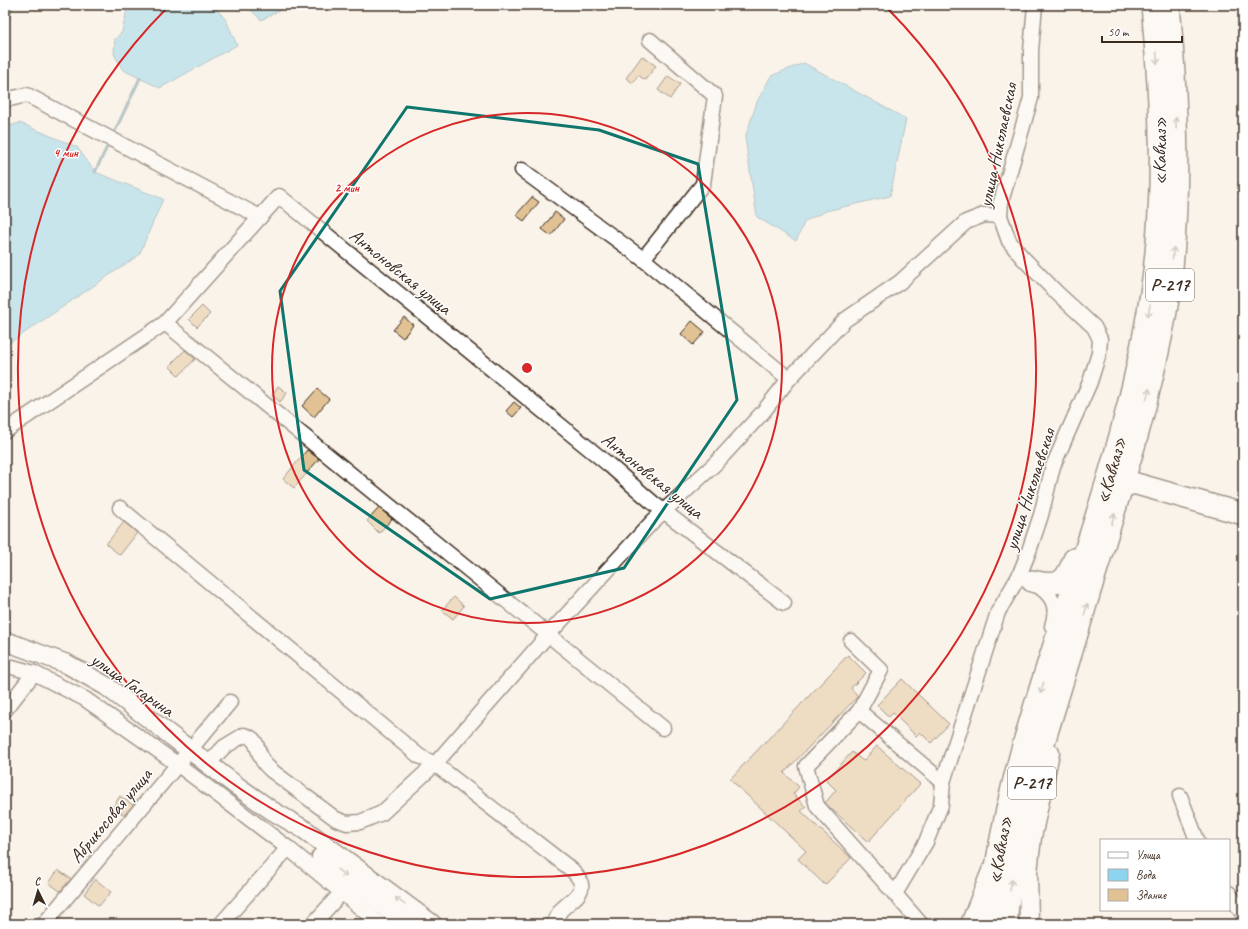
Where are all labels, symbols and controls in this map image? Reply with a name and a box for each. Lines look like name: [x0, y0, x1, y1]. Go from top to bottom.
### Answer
scale bar: [1102, 18, 1182, 44]
text: 50 m: [1108, 24, 1130, 40]
one-way arrow: [1153, 51, 1160, 64]
street label: улица Николаевская: [973, 79, 1023, 211]
street label: «Кавказ»: [1148, 117, 1172, 185]
one-way arrow: [1173, 117, 1180, 130]
text: 4 мин: [54, 145, 79, 161]
text: 2 мин: [335, 180, 360, 196]
street label: Антоновская улица: [344, 223, 458, 321]
one-way arrow: [1169, 246, 1177, 259]
road number: Р-217: [1146, 269, 1194, 301]
one-way arrow: [1144, 304, 1152, 317]
centre of rings: [520, 361, 534, 375]
one-way arrow: [1145, 388, 1153, 401]
street label: улица Николаевская: [999, 424, 1061, 554]
street label: Антоновская улица: [596, 427, 710, 525]
street label: «Кавказ»: [1090, 434, 1132, 507]
one-way arrow: [1110, 513, 1117, 526]
one-way arrow: [1083, 603, 1090, 616]
street label: улица Гагарина: [85, 647, 180, 723]
one-way arrow: [1038, 681, 1045, 694]
street label: Абрикосовая улица: [64, 762, 158, 868]
road number: Р-217: [1008, 767, 1056, 799]
street label: «Кавказ»: [983, 814, 1018, 885]
legend: [1100, 839, 1230, 911]
text: Улица: [1136, 847, 1161, 863]
text: Вода: [1136, 867, 1157, 883]
one-way arrow: [336, 869, 347, 877]
north arrow: [18, 871, 58, 911]
text: С: [34, 874, 42, 888]
one-way arrow: [1008, 879, 1016, 892]
text: Здание: [1136, 887, 1167, 903]
one-way arrow: [395, 896, 406, 905]

